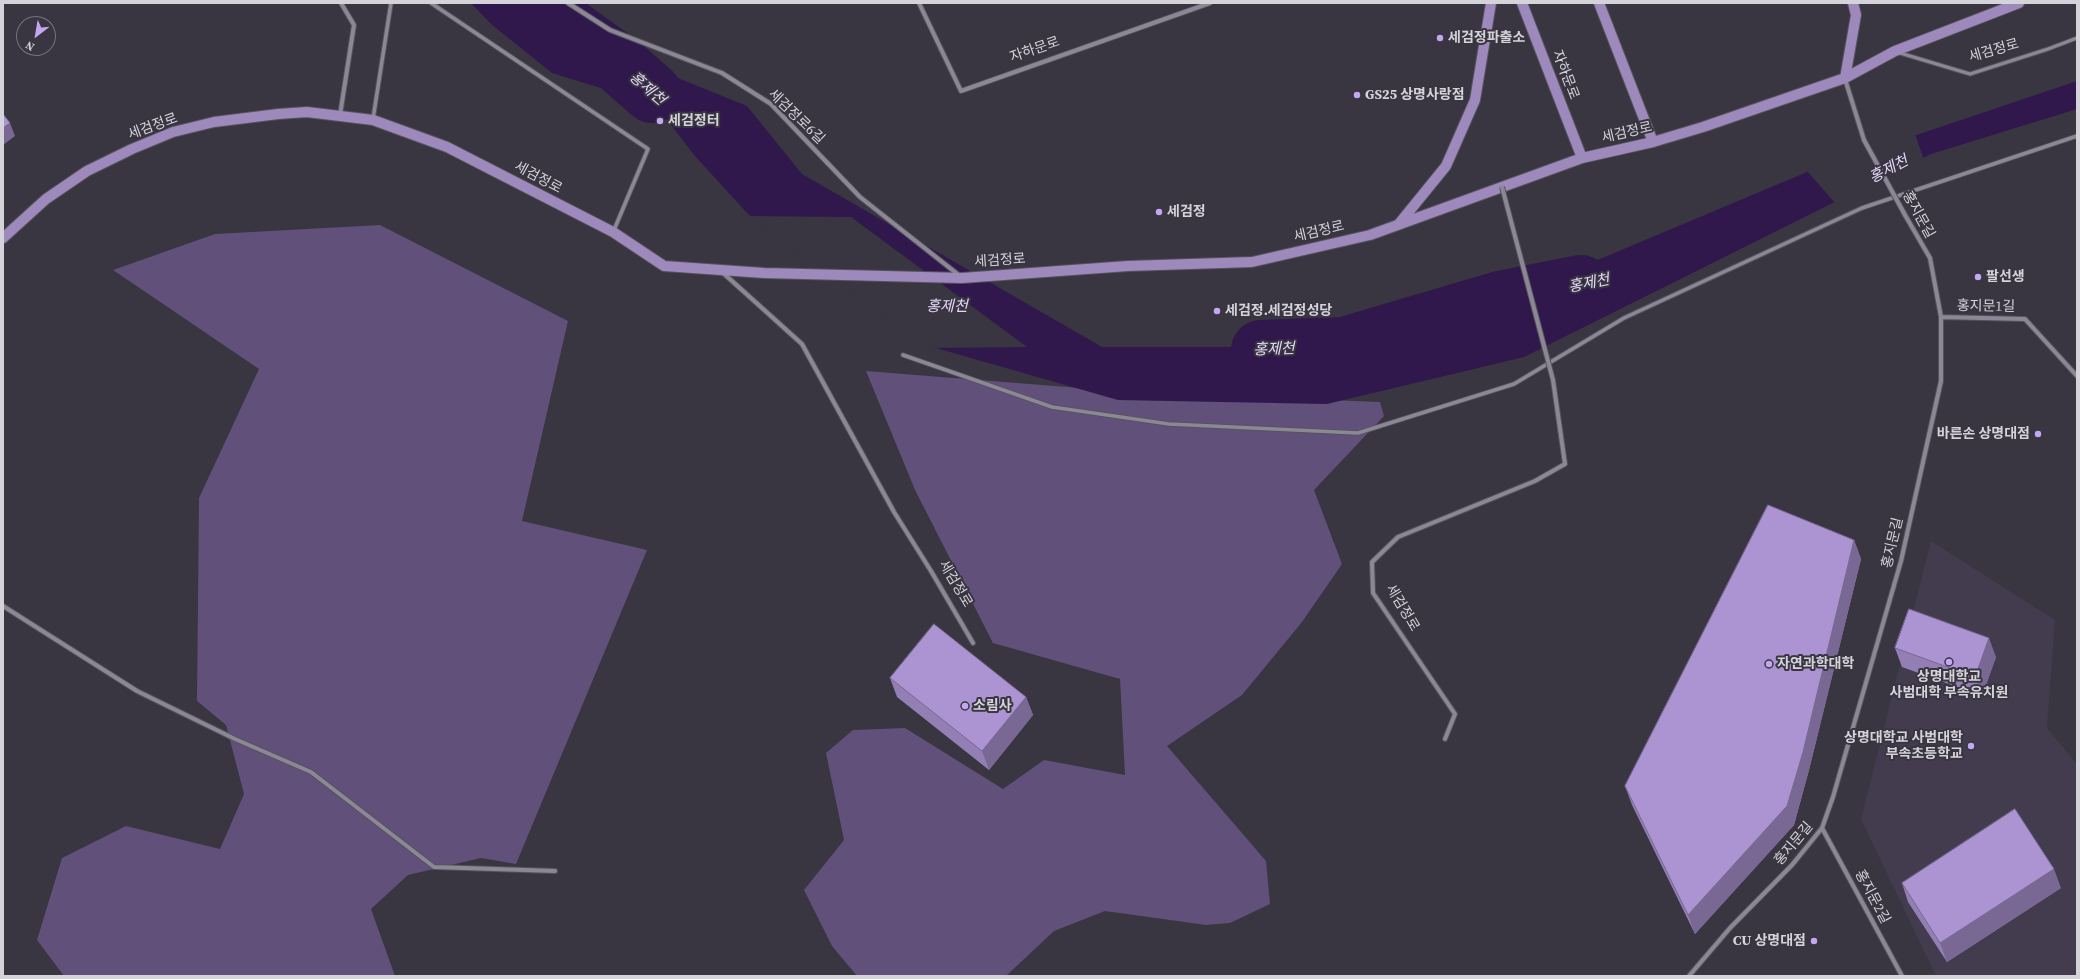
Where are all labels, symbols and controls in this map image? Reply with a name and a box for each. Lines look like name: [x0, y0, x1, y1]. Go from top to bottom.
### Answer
north arrow: [16, 16, 56, 56]
place label: 세검정파출소: [1448, 30, 1525, 46]
marker: 세검정파출소: [1435, 33, 1445, 43]
street label: 자하문로: [1008, 34, 1062, 66]
street label: 세검정로: [1967, 36, 2021, 66]
text: N: [23, 37, 37, 54]
street label: 자하문로: [1548, 48, 1582, 102]
water label: 홍제천: [625, 69, 669, 109]
street label: 세검정로6길: [764, 86, 828, 148]
place label: GS25 상명사랑점: [1365, 87, 1465, 103]
marker: GS25 상명사랑점: [1352, 90, 1362, 100]
street label: 세검정로: [126, 110, 180, 144]
place label: 세검정터: [668, 113, 720, 129]
marker: 세검정터: [655, 116, 665, 126]
street label: 세검정로: [1600, 119, 1654, 147]
water label: 홍제천: [1866, 152, 1912, 188]
street label: 세검정로: [511, 158, 565, 198]
street label: 홍지문길: [1898, 188, 1938, 242]
place label: 세검정: [1167, 204, 1206, 220]
marker: 세검정: [1154, 207, 1164, 217]
street label: 세검정로: [1292, 218, 1346, 246]
street label: 세검정로: [974, 251, 1026, 271]
place label: 팔선생: [1986, 269, 2025, 285]
water label: 홍제천: [1567, 271, 1611, 297]
marker: 팔선생: [1973, 272, 1983, 282]
water label: 홍제천: [926, 298, 968, 316]
street label: 홍지문1길: [1957, 298, 2015, 316]
place label: 세검정.세검정성당: [1225, 303, 1332, 319]
marker: 세검정.세검정성당: [1212, 306, 1222, 316]
water label: 홍제천: [1253, 340, 1295, 360]
place label: 바른손 상명대점: [1937, 426, 2030, 442]
marker: 바른손 상명대점: [2033, 429, 2043, 439]
street label: 홍지문길: [1879, 516, 1907, 570]
street label: 세검정로: [935, 558, 975, 610]
street label: 세검정로: [1382, 582, 1422, 634]
place label: 자연과학대학: [1777, 656, 1854, 672]
marker: 상명대학교 사범대학 부속유치원: [1944, 657, 1954, 667]
marker: 자연과학대학: [1764, 659, 1774, 669]
place label: 상명대학교 사범대학 부속유치원: [1890, 669, 2008, 702]
place label: 소림사: [973, 698, 1012, 714]
marker: 소림사: [960, 701, 970, 711]
place label: 상명대학교 사범대학 부속초등학교: [1844, 730, 1963, 762]
marker: 상명대학교 사범대학 부속초등학교: [1966, 741, 1976, 751]
street label: 홍지문길: [1771, 819, 1817, 869]
street label: 홍지문2길: [1851, 867, 1893, 927]
place label: CU 상명대점: [1733, 933, 1806, 949]
marker: CU 상명대점: [1809, 936, 1819, 946]

